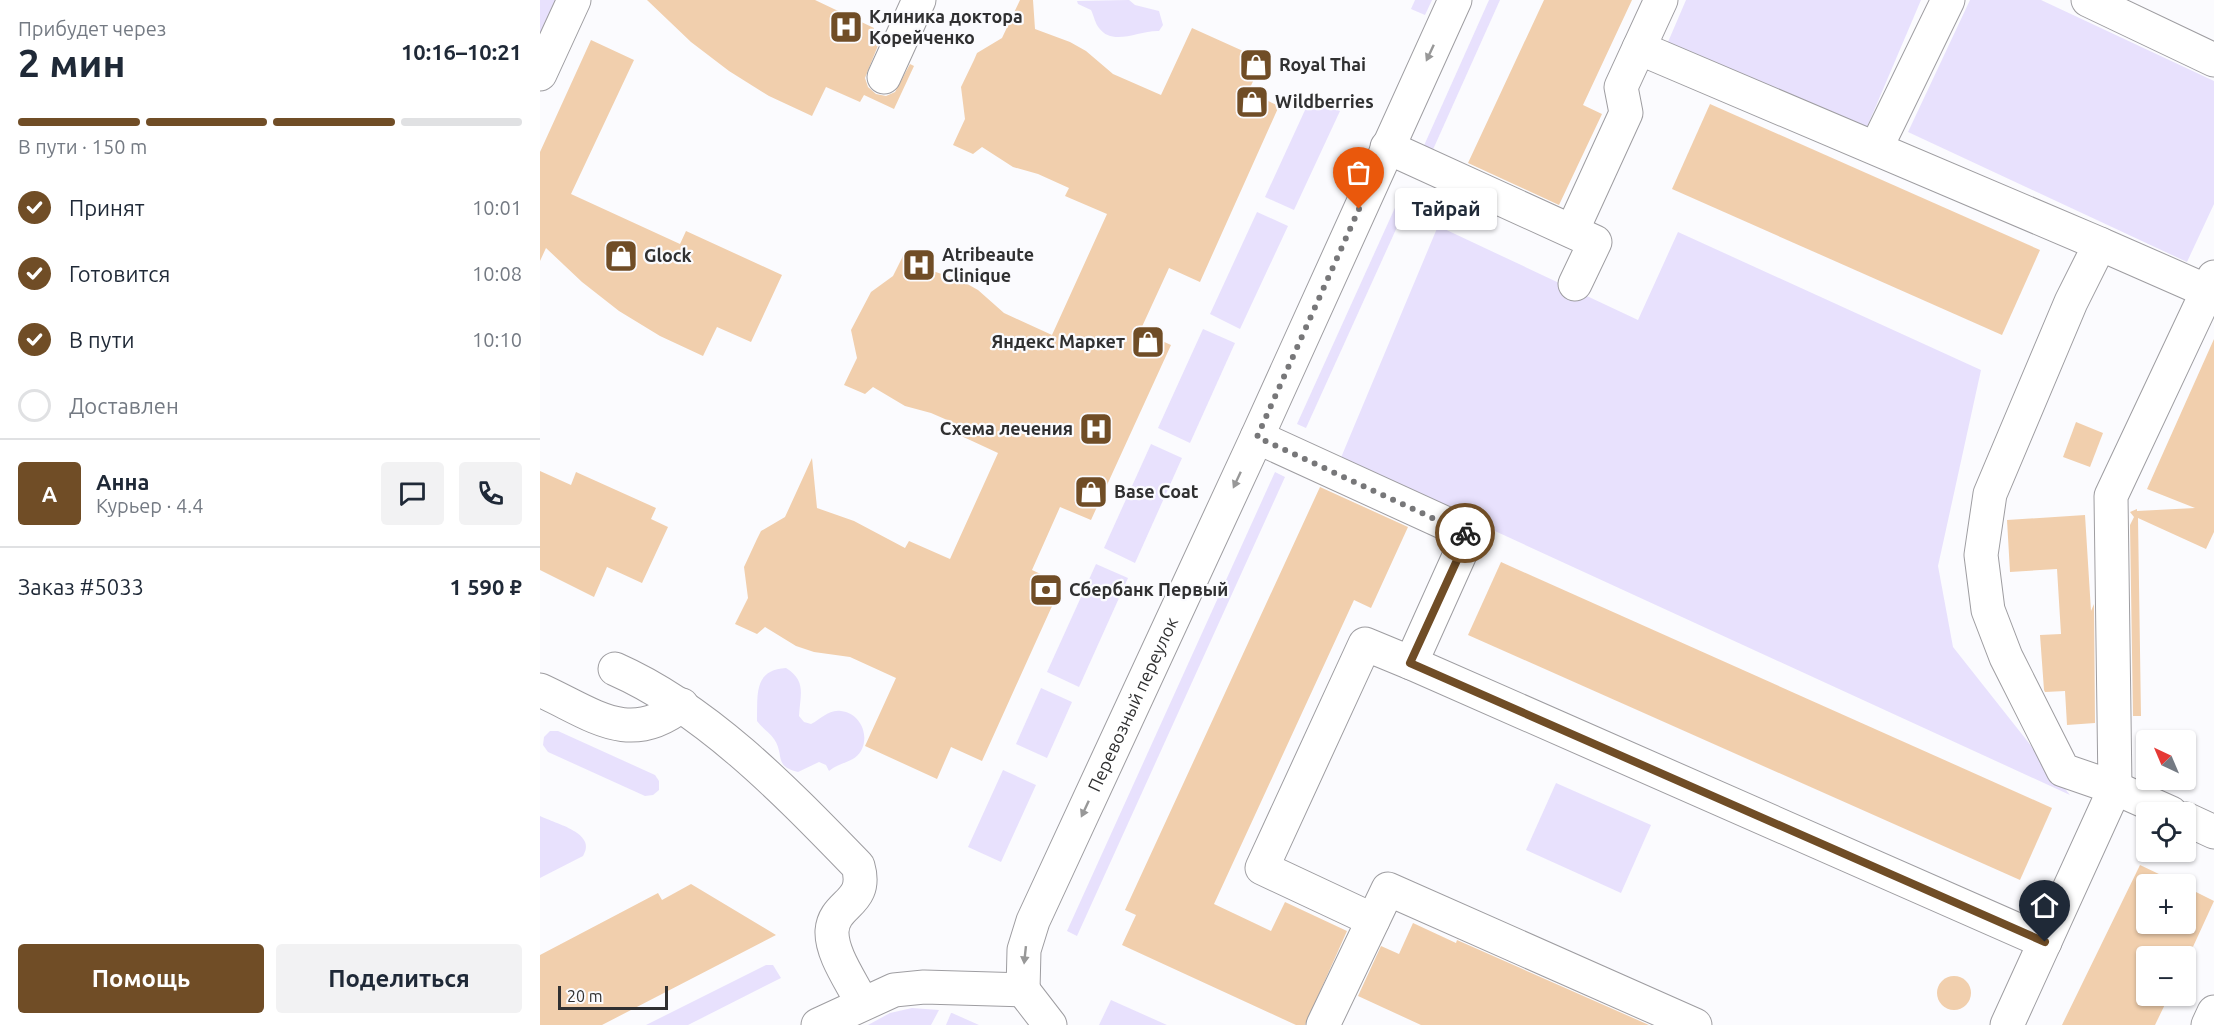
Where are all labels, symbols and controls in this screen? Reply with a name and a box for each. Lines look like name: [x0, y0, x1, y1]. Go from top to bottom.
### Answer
place label: Клиника доктора Корейченко: [869, 6, 1023, 47]
hospital icon: Клиника доктора Корейченко: [828, 9, 864, 45]
text: Прибудет через: [18, 17, 166, 40]
text: 10:16–10:21: [401, 39, 522, 64]
text: 2 мин: [18, 41, 126, 84]
one-way arrow: [1426, 45, 1435, 62]
shop icon: Royal Thai: [1238, 47, 1274, 83]
place label: Royal Thai: [1279, 54, 1366, 74]
shop icon: Wildberries: [1234, 84, 1270, 120]
place label: Wildberries: [1275, 91, 1374, 111]
text: В пути · 150 m: [18, 135, 147, 158]
pin: [1333, 147, 1384, 209]
icon: bag: [1342, 156, 1375, 189]
callout: Тайрай: [1395, 188, 1497, 230]
icon: check: [18, 191, 51, 224]
text: Принят: [69, 195, 145, 220]
text: 10:01: [472, 196, 522, 219]
text: Тайрай: [1412, 197, 1480, 220]
shop icon: Glock: [603, 238, 639, 274]
place label: Atribeaute Clinique: [942, 244, 1034, 285]
place label: Glock: [644, 245, 692, 265]
hospital icon: Atribeaute Clinique: [901, 247, 937, 283]
icon: check: [18, 257, 51, 290]
text: Готовится: [69, 261, 170, 286]
text: 10:08: [472, 262, 522, 285]
icon: check: [18, 323, 51, 356]
shop icon: Яндекс Маркет: [1130, 324, 1166, 360]
text: В пути: [69, 327, 135, 352]
text: 10:10: [472, 328, 522, 351]
place label: Яндекс Маркет: [991, 331, 1125, 351]
text: Доставлен: [69, 393, 179, 418]
hospital icon: Схема лечения: [1078, 411, 1114, 447]
place label: Схема лечения: [940, 418, 1073, 438]
button: chat: [381, 462, 444, 525]
button: phone: [459, 462, 522, 525]
text: Анна: [96, 469, 149, 494]
one-way arrow: [1233, 471, 1242, 488]
shop icon: Base Coat: [1073, 474, 1109, 510]
text: А: [42, 481, 57, 506]
place label: Base Coat: [1114, 481, 1199, 501]
text: Курьер · 4.4: [96, 494, 203, 517]
courier: [1435, 503, 1495, 563]
icon: bike: [1449, 517, 1482, 550]
bank icon: Сбербанк Первый: [1028, 572, 1064, 608]
text: Заказ #5033: [18, 574, 144, 599]
text: 1 590 ₽: [450, 574, 522, 599]
place label: Сбербанк Первый: [1069, 579, 1228, 599]
street label: Перевозный переулок: [1083, 614, 1181, 794]
north arrow: [2136, 730, 2196, 790]
map controls: [2136, 730, 2196, 1006]
one-way arrow: [1080, 801, 1090, 819]
button: locate: [2136, 802, 2196, 862]
button: +: [2136, 874, 2196, 934]
pin: [2019, 880, 2070, 942]
icon: home: [2028, 889, 2061, 922]
button: Помощь: [18, 944, 264, 1013]
button: Поделиться: [276, 944, 522, 1013]
one-way arrow: [1020, 946, 1030, 965]
button: −: [2136, 946, 2196, 1006]
scale bar: [558, 983, 668, 1010]
text: 20 m: [567, 987, 603, 1005]

